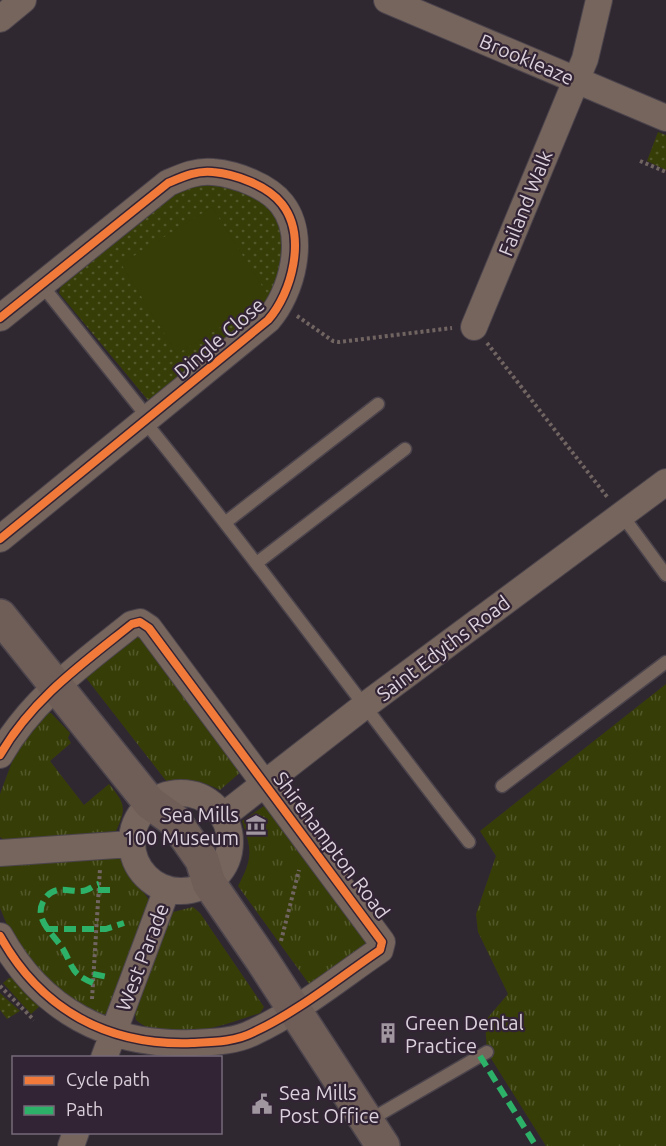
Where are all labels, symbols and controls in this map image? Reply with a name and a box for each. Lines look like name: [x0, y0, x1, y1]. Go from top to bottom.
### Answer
street label: Brookleaze: [476, 29, 578, 89]
street label: Failand Walk: [493, 147, 557, 259]
street label: Dingle Close: [169, 293, 269, 383]
street label: Saint Edyths Road: [372, 591, 514, 705]
street label: Shirehampton Road: [269, 767, 395, 923]
place label: Sea Mills 100 Museum: [123, 803, 239, 849]
museum icon: Sea Mills 100 Museum: [244, 813, 268, 837]
street label: West Parade: [111, 900, 173, 1014]
place label: Green Dental Practice: [405, 1011, 524, 1057]
building icon: Green Dental Practice: [376, 1021, 400, 1045]
legend: [12, 1056, 222, 1134]
text: Cycle path: [66, 1069, 150, 1089]
place label: Sea Mills Post Office: [279, 1081, 379, 1127]
public building icon: Sea Mills Post Office: [250, 1092, 274, 1116]
text: Path: [66, 1099, 103, 1119]

